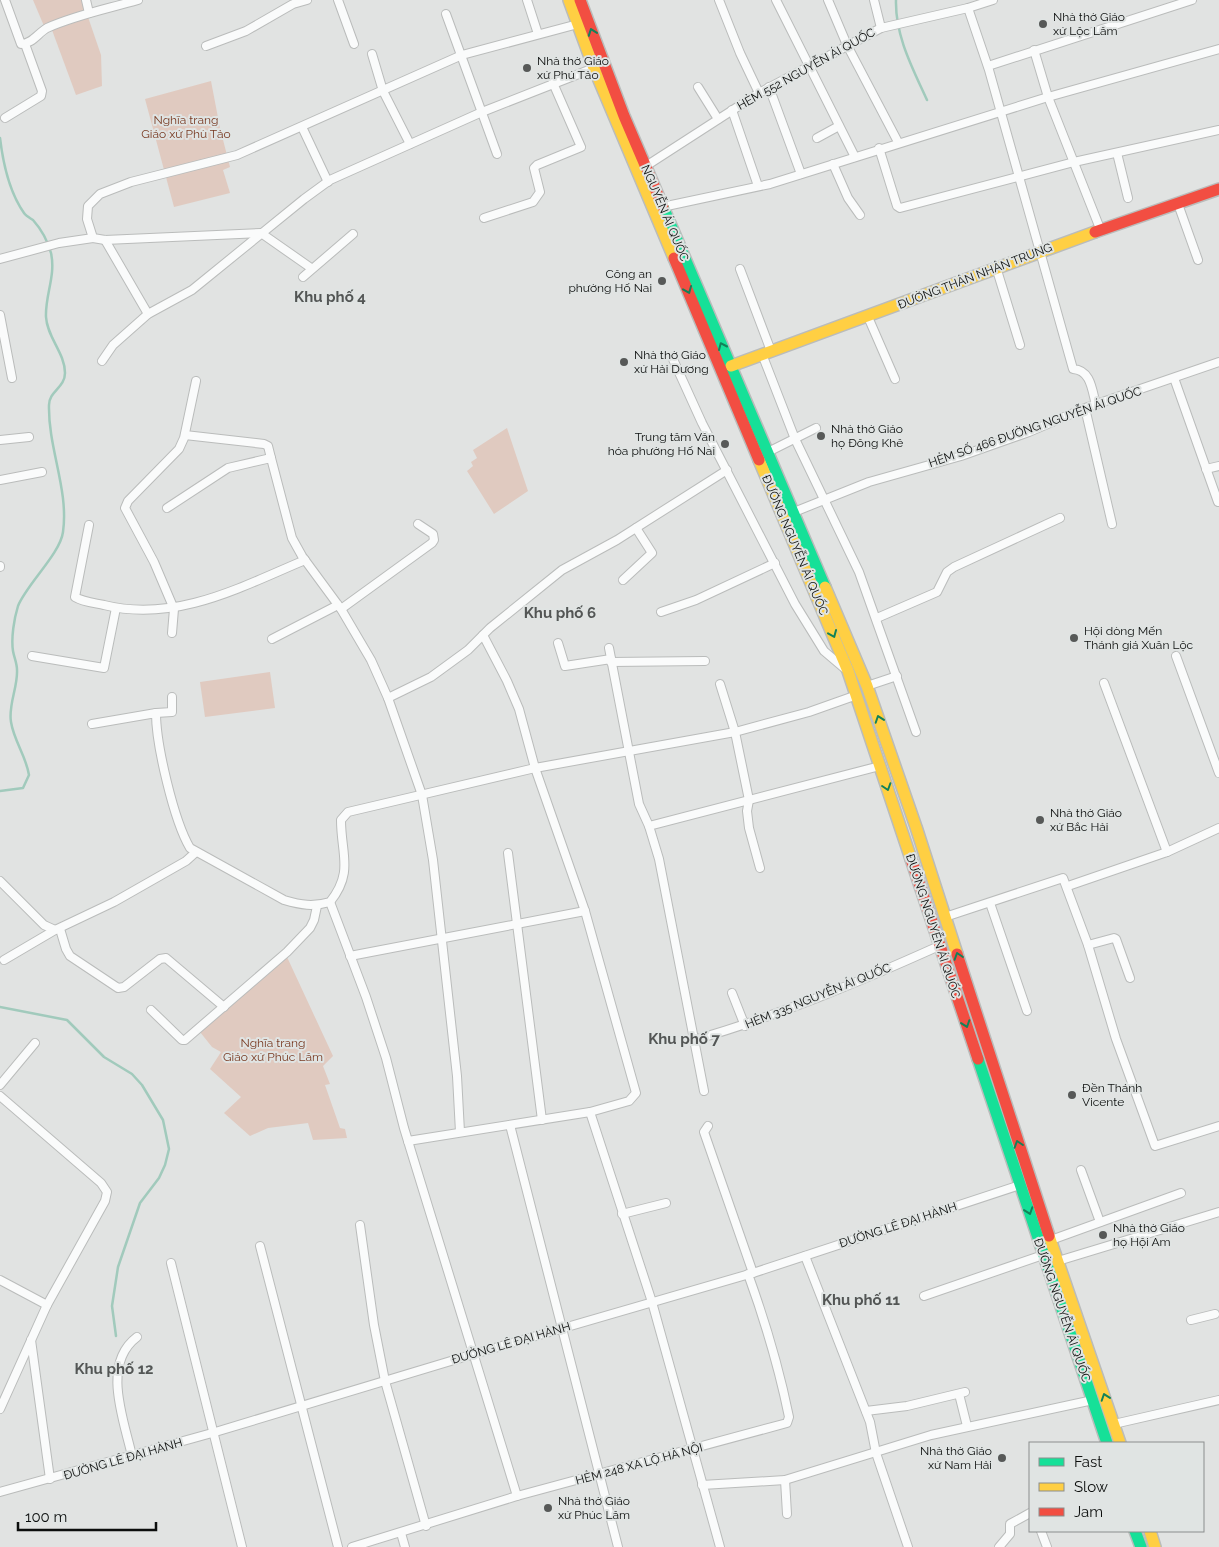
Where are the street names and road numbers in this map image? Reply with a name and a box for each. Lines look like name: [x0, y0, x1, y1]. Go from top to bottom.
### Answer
street label: HẺM 552 NGUYỄN ÁI QUỐC: [735, 25, 877, 113]
street label: NGUYỄN ÁI QUỐC: [638, 163, 692, 263]
street label: ĐƯỜNG THÂN NHÂN TRUNG: [896, 240, 1054, 312]
street label: HẺM SỐ 466 ĐƯỜNG NGUYỄN ÁI QUỐC: [927, 384, 1143, 470]
street label: ĐƯỜNG NGUYỄN ÁI QUỐC: [759, 473, 831, 617]
street label: ĐƯỜNG NGUYỄN ÁI QUỐC: [903, 852, 963, 1000]
street label: HẺM 335 NGUYỄN ÁI QUỐC: [743, 960, 893, 1032]
street label: ĐƯỜNG LÊ ĐẠI HÀNH: [837, 1199, 959, 1251]
street label: ĐƯỜNG NGUYỄN ÁI QUỐC: [1031, 1236, 1093, 1384]
street label: ĐƯỜNG LÊ ĐẠI HÀNH: [450, 1319, 572, 1367]
street label: ĐƯỜNG LÊ ĐẠI HÀNH: [62, 1435, 184, 1483]
street label: HẺM 248 XA LỘ HÀ NỘI: [574, 1440, 704, 1488]

